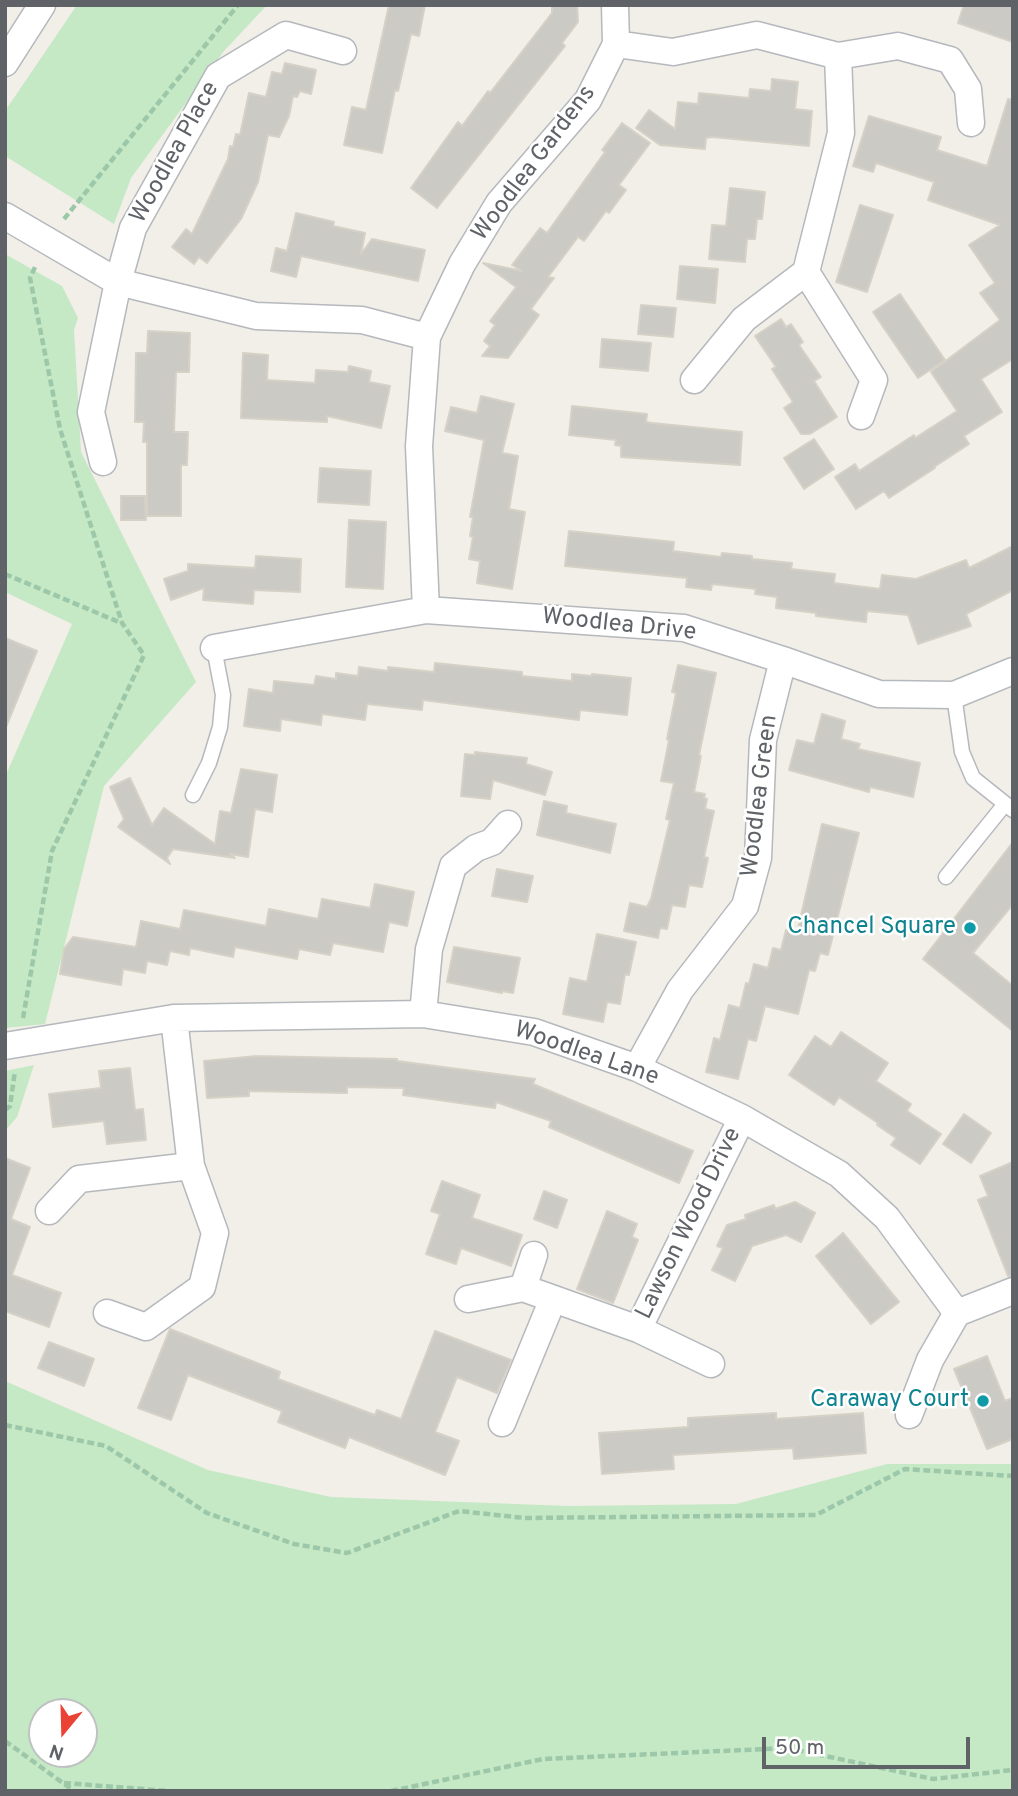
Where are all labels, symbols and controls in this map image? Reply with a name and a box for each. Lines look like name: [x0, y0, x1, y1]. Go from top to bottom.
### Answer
street label: Woodlea Place: [125, 77, 227, 229]
street label: Woodlea Gardens: [467, 80, 603, 248]
street label: Woodlea Drive: [540, 604, 698, 648]
street label: Woodlea Green: [737, 713, 785, 879]
place label: Chancel Square: [787, 914, 956, 942]
marker: Chancel Square: [962, 920, 978, 936]
street label: Woodlea Lane: [510, 1017, 662, 1093]
street label: Lawson Wood Drive: [631, 1124, 749, 1324]
place label: Caraway Court: [810, 1387, 969, 1415]
marker: Caraway Court: [975, 1393, 991, 1409]
north arrow: [28, 1698, 98, 1768]
scale bar: [766, 1722, 974, 1766]
text: 50 m: [775, 1735, 824, 1762]
text: N: [46, 1737, 67, 1765]

